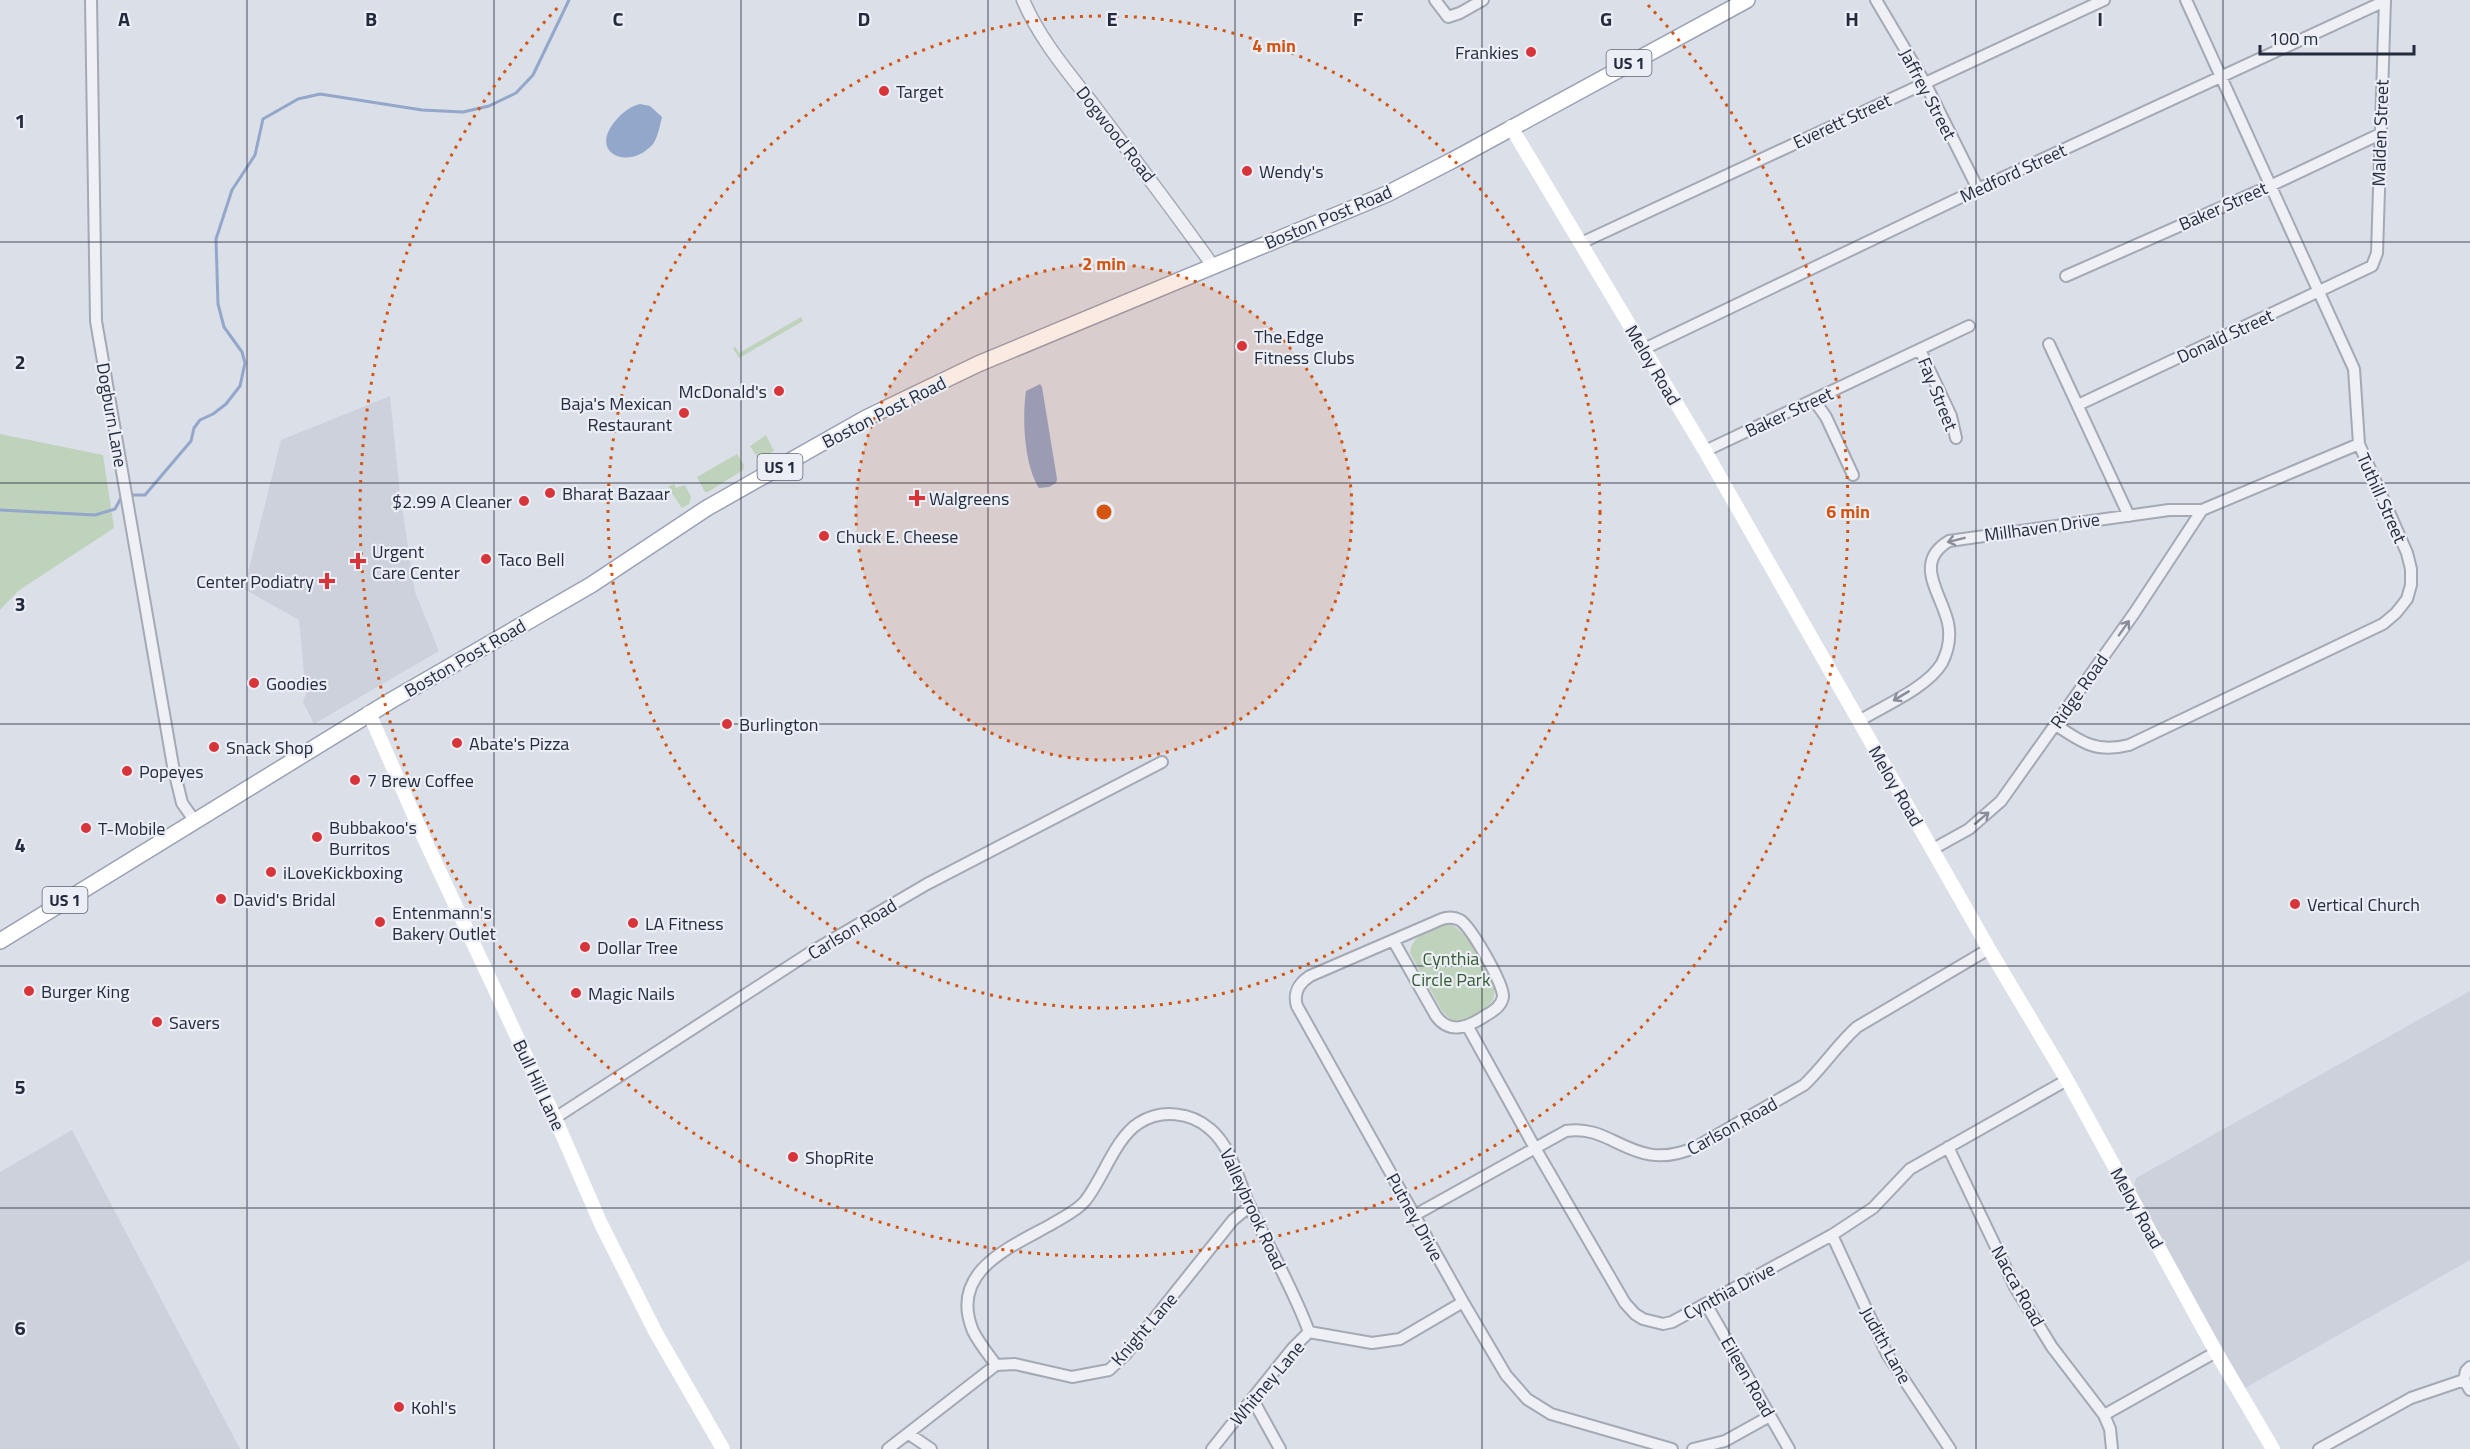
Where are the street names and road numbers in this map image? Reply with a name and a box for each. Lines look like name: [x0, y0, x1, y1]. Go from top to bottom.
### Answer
street label: Jaffrey Street: [1893, 43, 1964, 145]
road number: US 1: [1606, 50, 1652, 76]
street label: Malden Street: [2365, 78, 2395, 187]
street label: Dogwood Road: [1070, 80, 1162, 188]
street label: Everett Street: [1789, 86, 1896, 156]
street label: Medford Street: [1955, 136, 2071, 209]
street label: Baker Street: [2174, 174, 2272, 237]
street label: Boston Post Road: [1260, 178, 1396, 256]
street label: Donald Street: [2172, 302, 2278, 370]
street label: Meloy Road: [1618, 320, 1688, 410]
street label: Fay Street: [1911, 353, 1965, 435]
street label: Dogburn Lane: [90, 361, 134, 469]
street label: Boston Post Road: [817, 369, 951, 455]
street label: Baker Street: [1741, 380, 1838, 444]
street label: Tuthill Street: [2350, 449, 2414, 548]
road number: US 1: [758, 454, 802, 480]
street label: Millhaven Drive: [1982, 506, 2102, 548]
street label: Boston Post Road: [399, 612, 531, 704]
street label: Ridge Road: [2043, 648, 2115, 734]
street label: Meloy Road: [1862, 741, 1930, 831]
road number: US 1: [42, 887, 88, 913]
street label: Carlson Road: [802, 892, 902, 966]
street label: Bull Hill Lane: [506, 1035, 572, 1135]
street label: Carlson Road: [1682, 1090, 1782, 1162]
street label: Valleybrook Road: [1213, 1144, 1293, 1274]
street label: Meloy Road: [2104, 1162, 2170, 1254]
street label: Putney Drive: [1380, 1168, 1450, 1266]
street label: Nacca Road: [1985, 1241, 2051, 1331]
street label: Cynthia Drive: [1678, 1256, 1780, 1326]
street label: Knight Lane: [1105, 1286, 1183, 1372]
street label: Judith Lane: [1854, 1301, 1918, 1389]
street label: Eileen Road: [1714, 1332, 1782, 1422]
street label: Whitney Lane: [1223, 1335, 1311, 1431]

